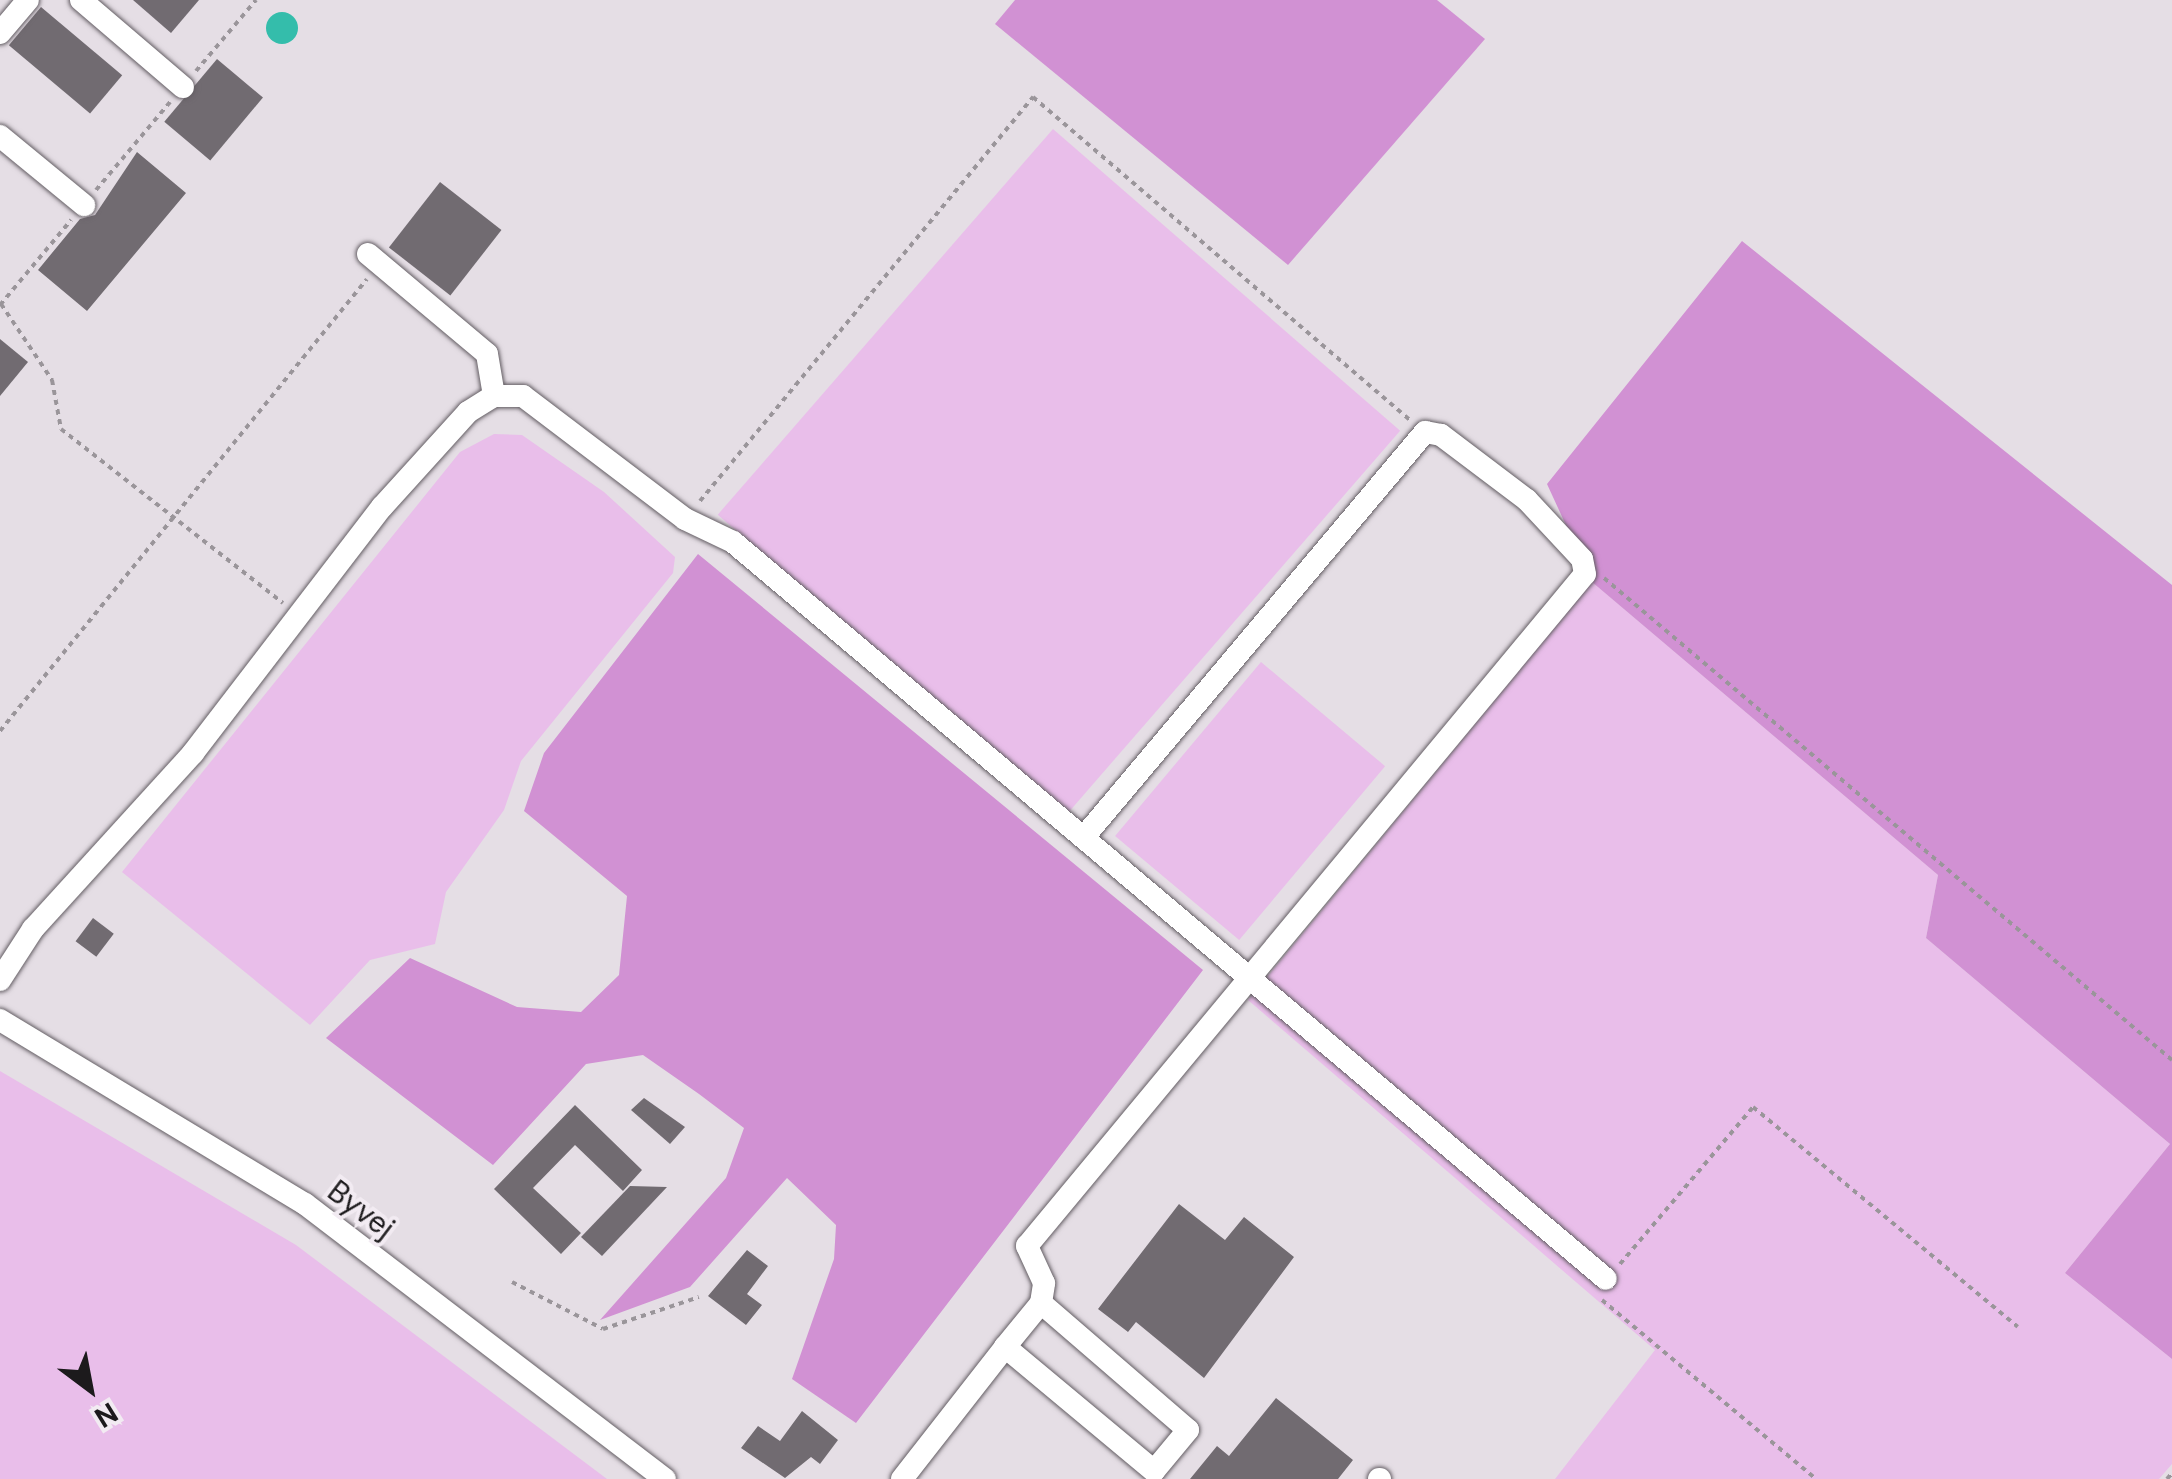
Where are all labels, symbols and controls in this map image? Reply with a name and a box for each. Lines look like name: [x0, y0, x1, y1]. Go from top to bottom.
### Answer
street label: Byvej: [321, 1173, 401, 1247]
north arrow: [40, 1339, 140, 1439]
text: N: [88, 1394, 125, 1436]

